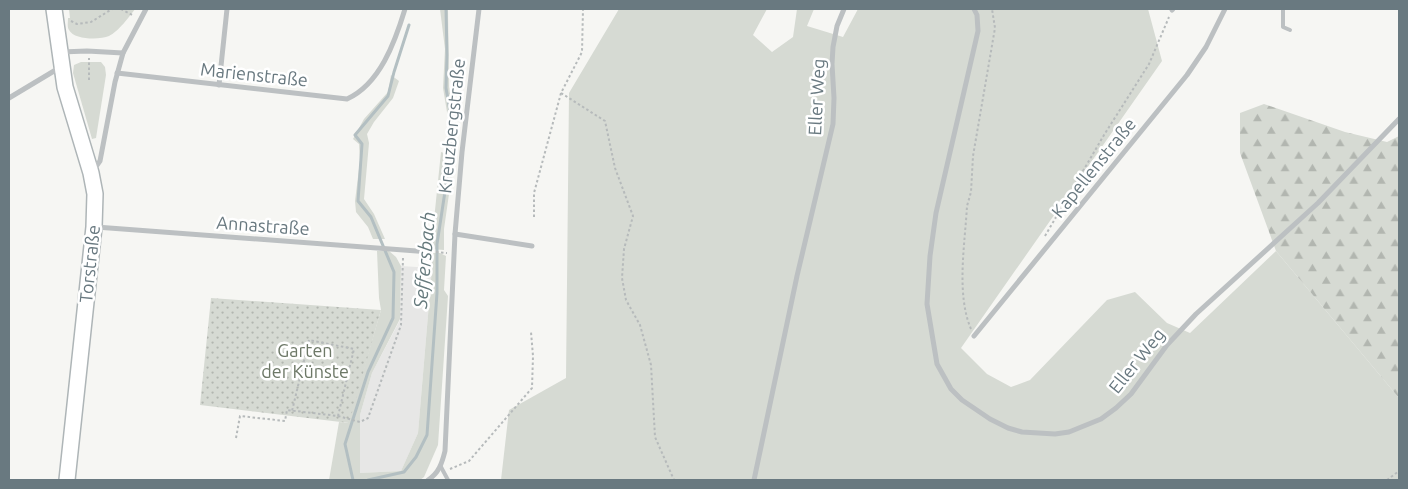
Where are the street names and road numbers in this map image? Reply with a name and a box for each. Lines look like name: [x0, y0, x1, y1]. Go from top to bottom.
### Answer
street label: Kreuzbergstraße: [434, 57, 468, 194]
street label: Marienstraße: [199, 58, 309, 90]
street label: Eller Weg: [804, 58, 828, 136]
street label: Kapellenstraße: [1047, 114, 1139, 221]
street label: Annastraße: [216, 212, 310, 238]
street label: Torstraße: [75, 224, 103, 304]
street label: Eller Weg: [1104, 324, 1168, 397]

